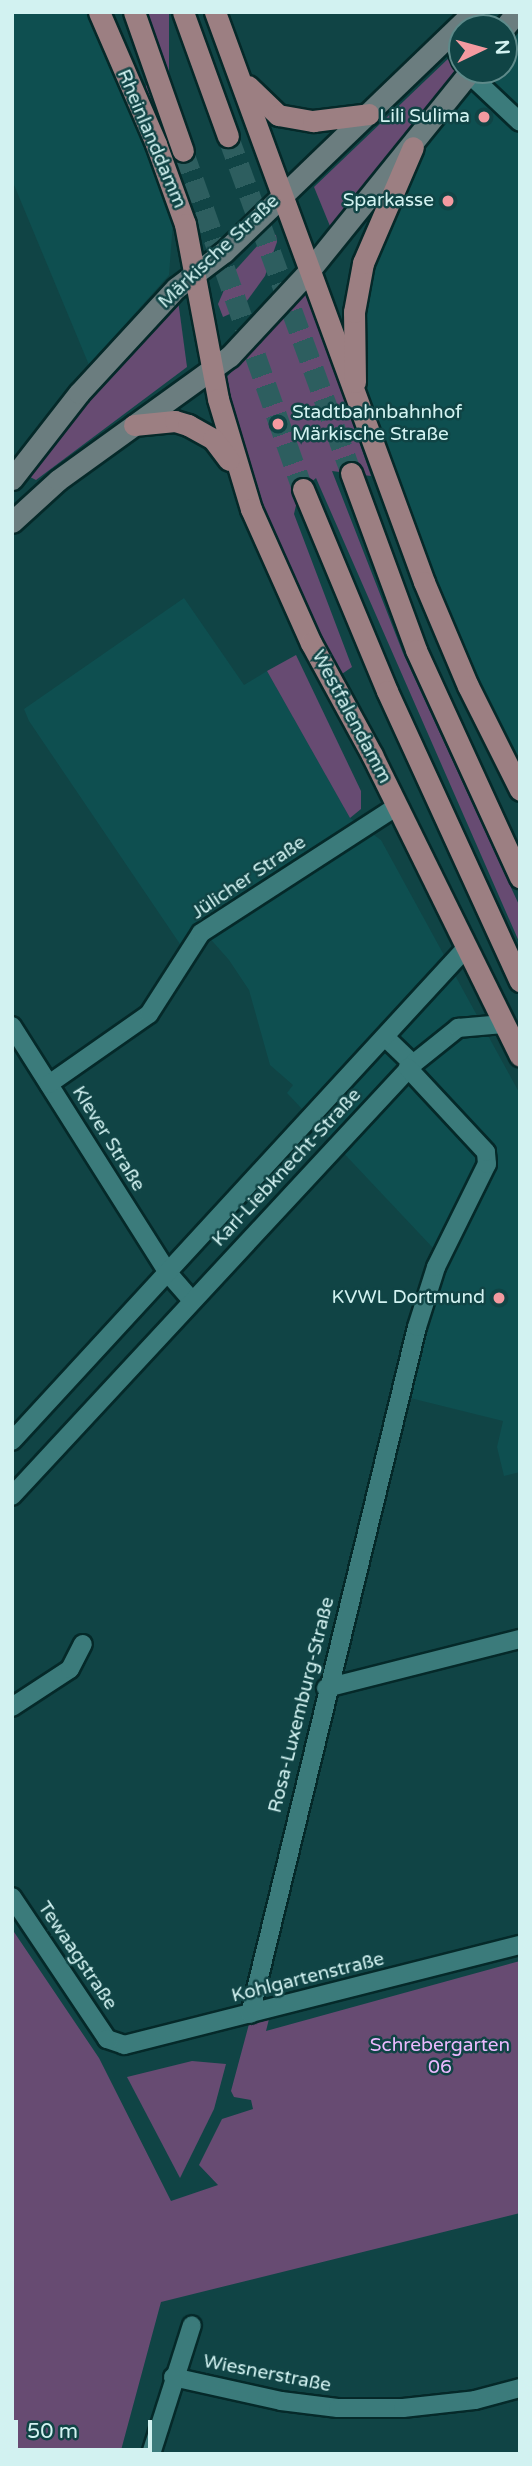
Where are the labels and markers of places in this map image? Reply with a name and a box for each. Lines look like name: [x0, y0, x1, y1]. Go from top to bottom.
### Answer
place label: Lili Sulima: [379, 106, 470, 128]
marker: Lili Sulima: [476, 109, 492, 125]
place label: Sparkasse: [343, 190, 434, 212]
marker: Sparkasse: [440, 193, 456, 209]
place label: Stadtbahnbahnhof Märkische Straße: [292, 402, 462, 446]
marker: Stadtbahnbahnhof Märkische Straße: [270, 416, 286, 432]
place label: KVWL Dortmund: [331, 1287, 485, 1309]
marker: KVWL Dortmund: [491, 1290, 507, 1306]

